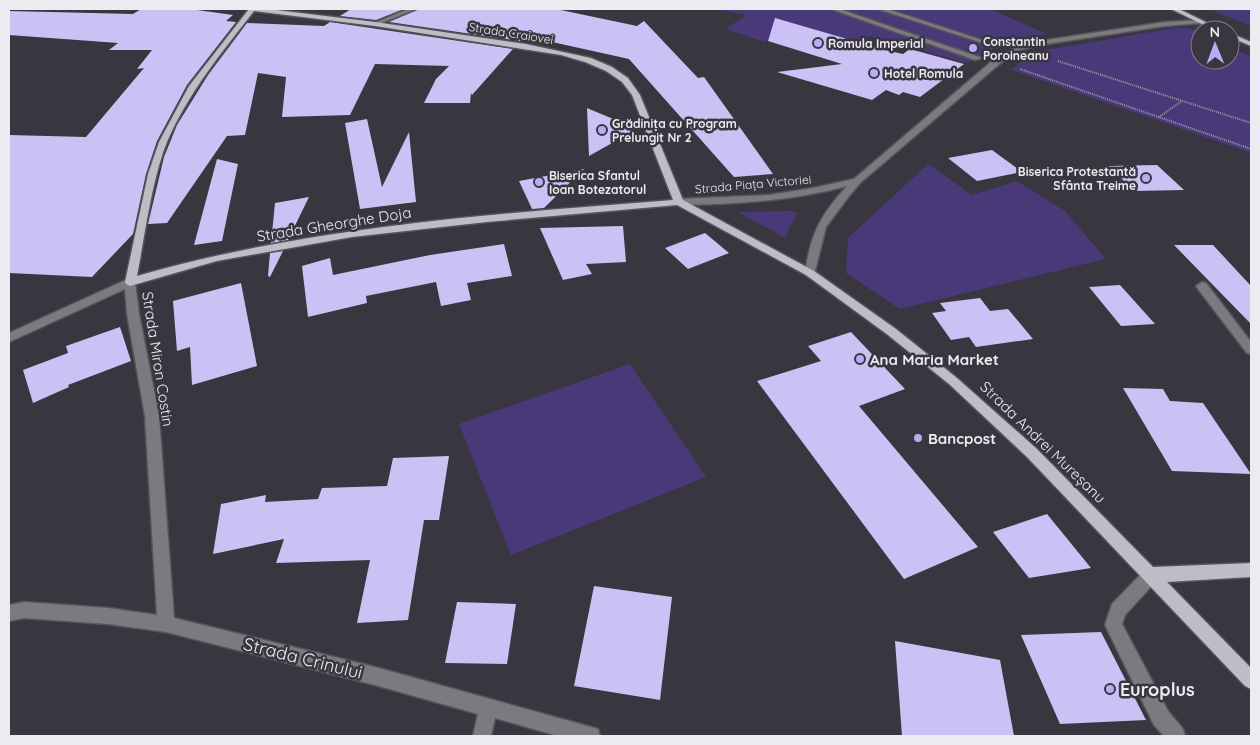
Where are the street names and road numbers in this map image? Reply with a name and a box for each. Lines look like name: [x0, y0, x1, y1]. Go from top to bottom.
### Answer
street label: Strada Craiovei: [468, 19, 554, 47]
street label: Strada Piața Victoriei: [694, 171, 812, 197]
street label: Strada Gheorghe Doja: [255, 202, 413, 246]
street label: Strada Miron Costin: [138, 290, 178, 428]
street label: Strada Andrei Mureșanu: [976, 377, 1110, 507]
street label: Strada Crinului: [241, 632, 365, 684]

